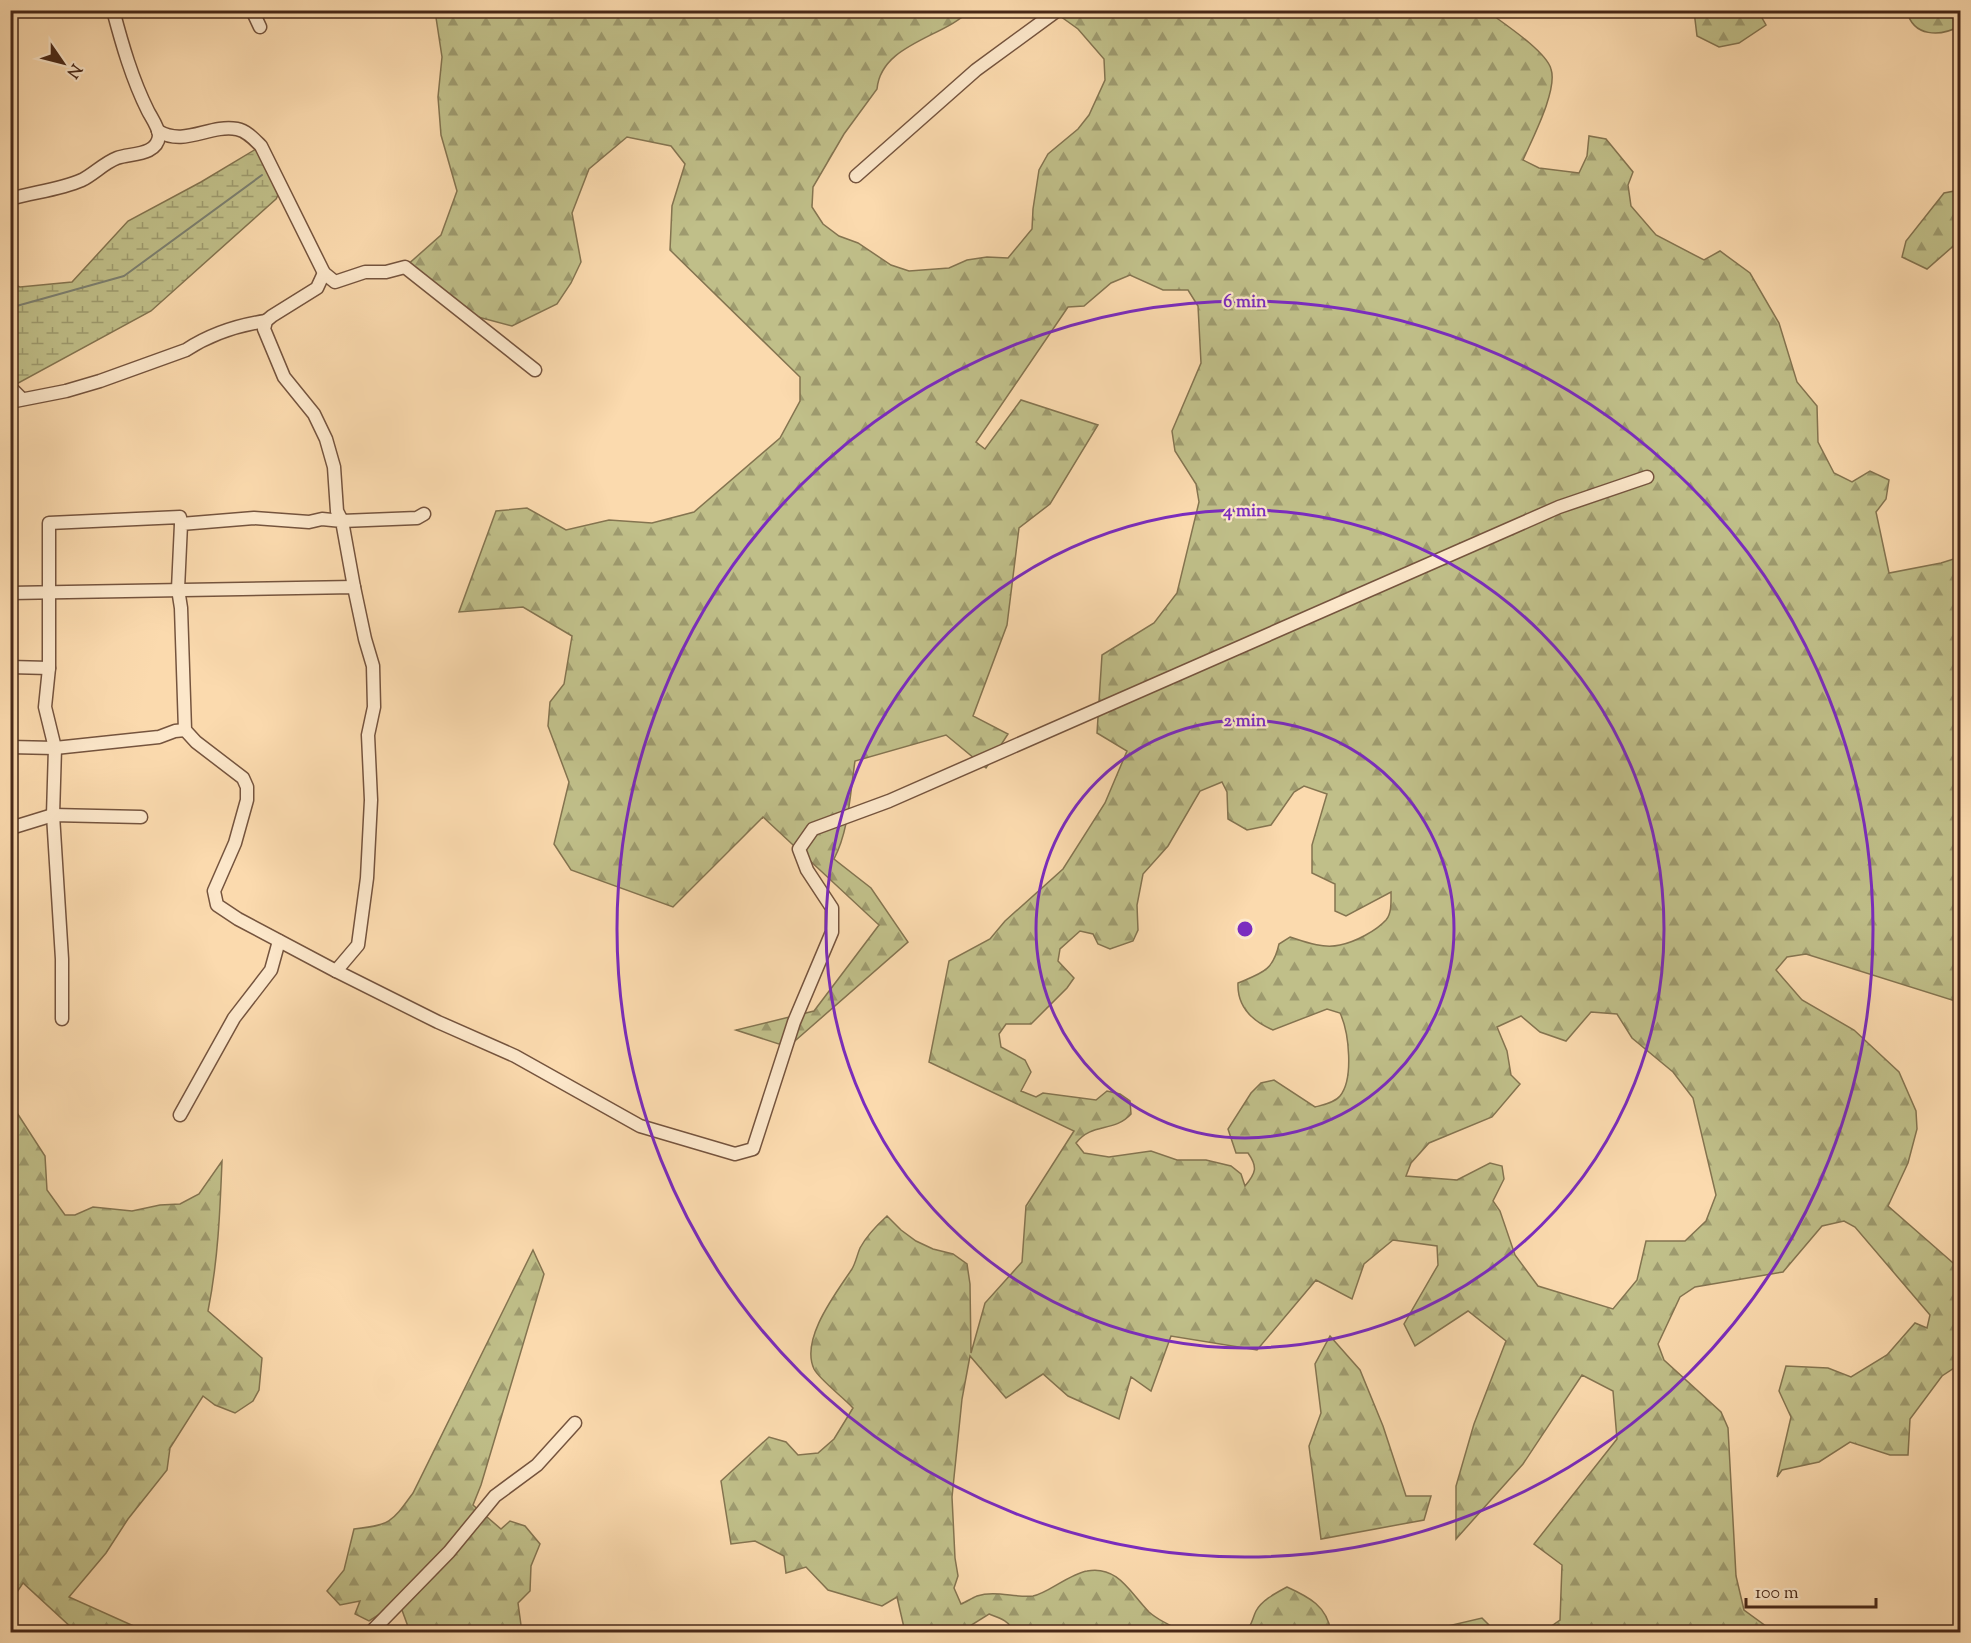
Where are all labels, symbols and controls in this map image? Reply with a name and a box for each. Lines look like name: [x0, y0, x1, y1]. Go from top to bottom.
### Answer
north arrow: [33, 33, 93, 93]
text: N: [60, 58, 86, 82]
text: 6 min: [1223, 290, 1267, 316]
text: 4 min: [1222, 499, 1267, 525]
text: 2 min: [1224, 709, 1267, 735]
centre of rings: [1235, 919, 1255, 939]
scale bar: [1746, 1571, 1876, 1609]
text: 100 m: [1755, 1581, 1799, 1607]

